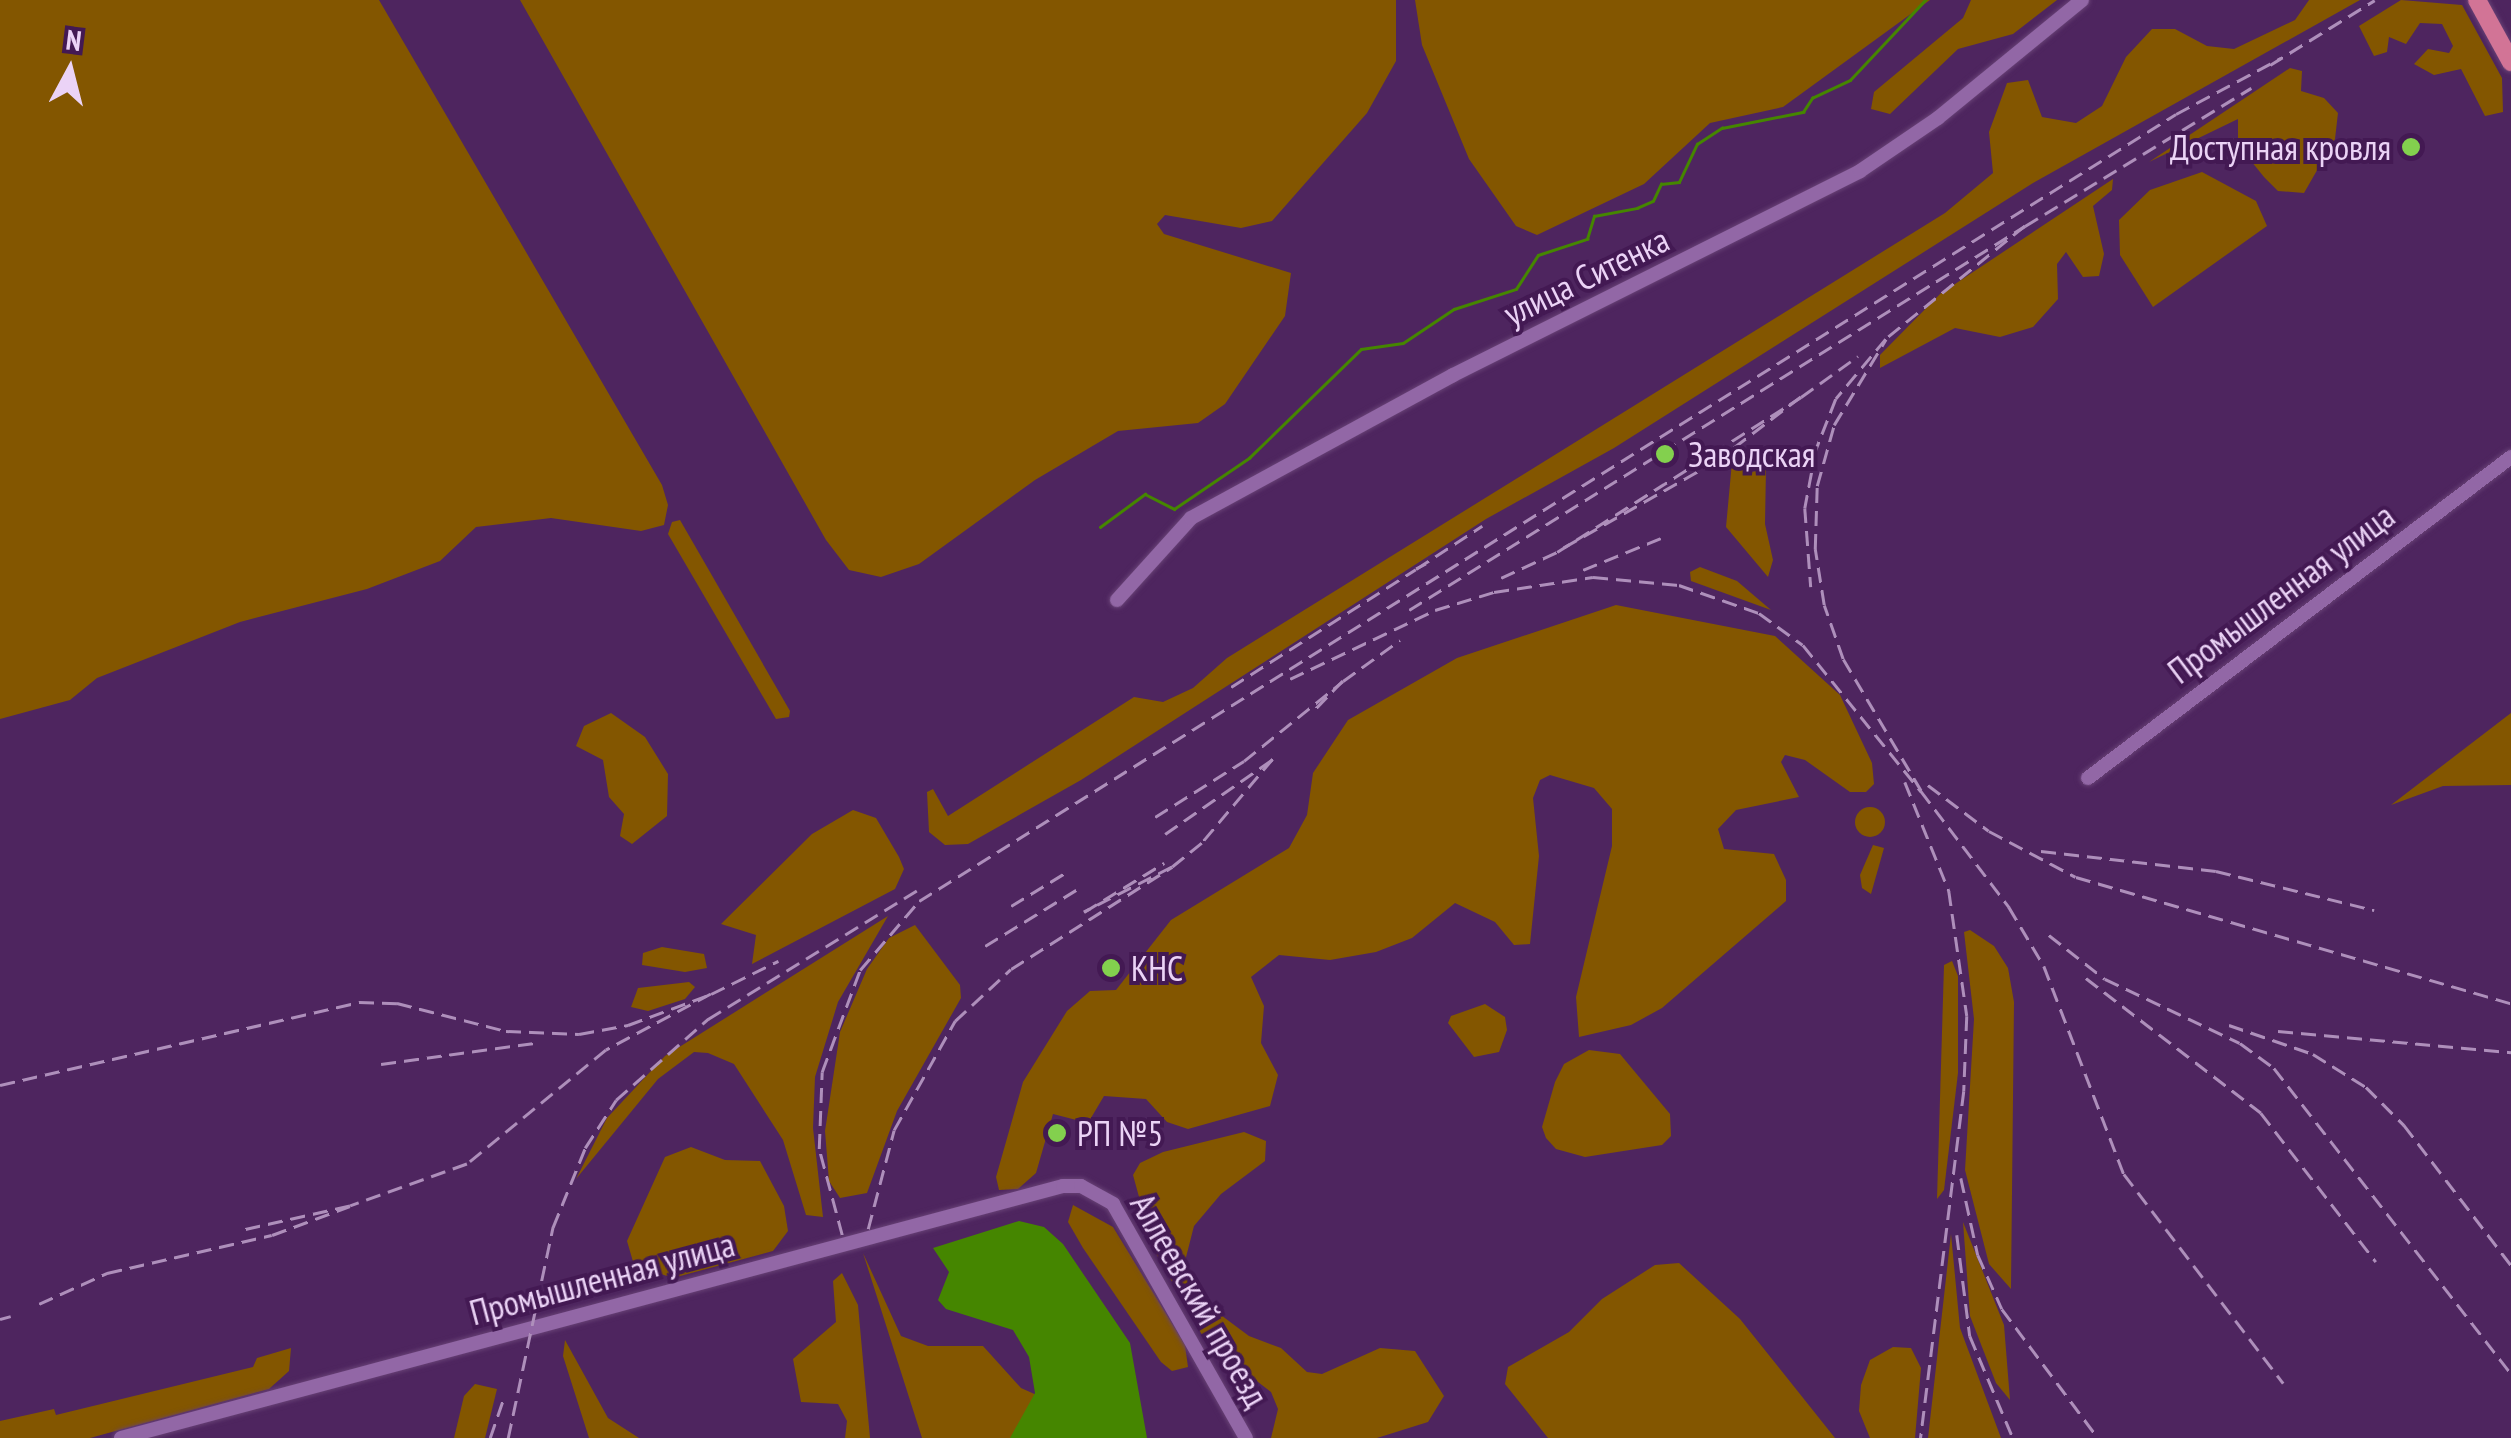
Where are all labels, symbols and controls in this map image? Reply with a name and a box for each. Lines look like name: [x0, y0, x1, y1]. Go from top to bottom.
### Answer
north arrow: [20, 20, 120, 120]
text: N: [64, 20, 83, 59]
place label: Доступная кровля: [2170, 126, 2391, 168]
marker: Доступная кровля: [2400, 136, 2422, 158]
street label: улица Ситенка: [1497, 218, 1675, 334]
place label: Заводская: [1688, 433, 1815, 475]
marker: Заводская: [1652, 441, 1678, 467]
street label: Промышленная улица: [2160, 494, 2402, 692]
place label: КНС: [1131, 947, 1183, 989]
marker: КНС: [1100, 957, 1122, 979]
place label: РП №5: [1077, 1112, 1163, 1154]
marker: РП №5: [1046, 1122, 1068, 1144]
street label: Аллеевский проезд: [1122, 1186, 1278, 1414]
street label: Промышленная улица: [465, 1222, 739, 1334]

